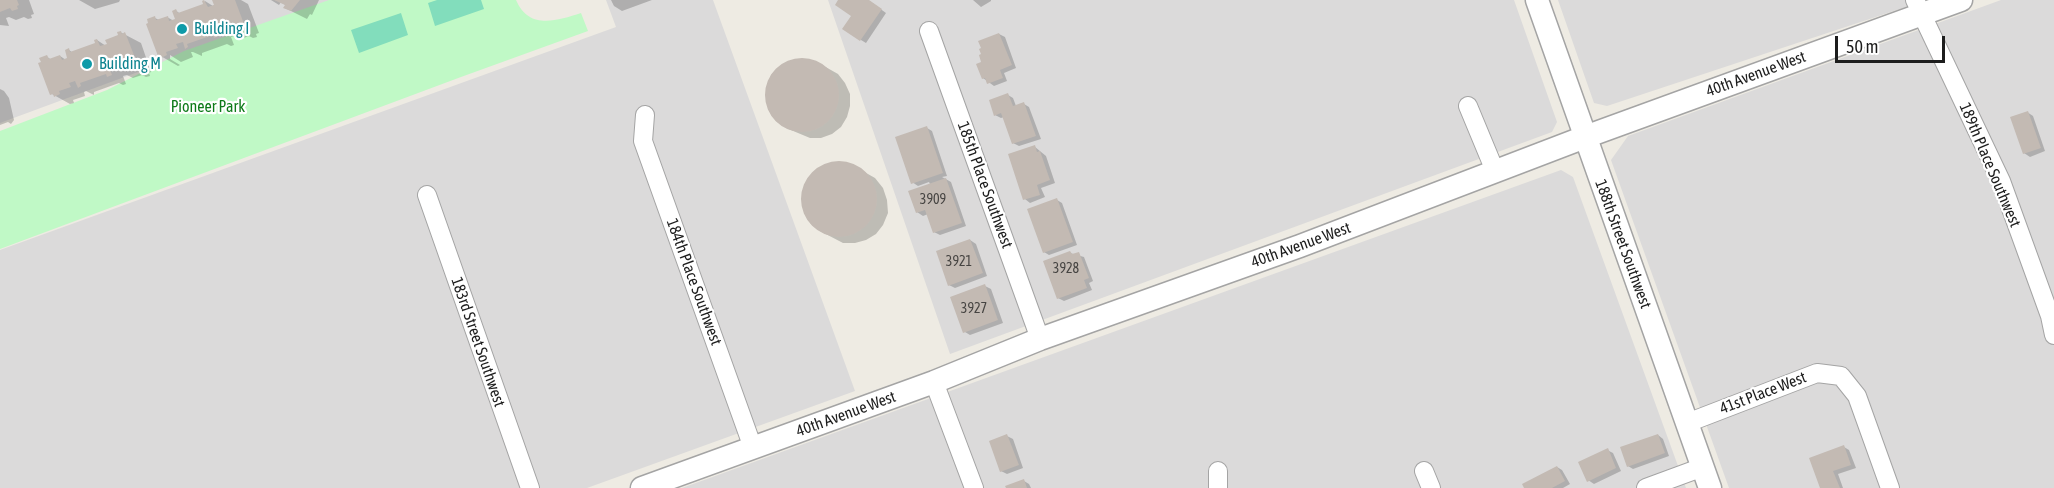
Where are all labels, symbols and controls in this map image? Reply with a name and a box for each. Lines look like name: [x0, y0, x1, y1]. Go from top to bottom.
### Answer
place label: Building I: [194, 19, 249, 39]
marker: Building I: [175, 22, 189, 36]
scale bar: [1838, 24, 1948, 62]
text: 50 m: [1846, 36, 1878, 57]
street label: 40th Avenue West: [1704, 47, 1808, 101]
place label: Building M: [99, 54, 161, 74]
marker: Building M: [80, 57, 94, 71]
park label: Pioneer Park: [171, 97, 245, 117]
street label: 189th Place Southwest: [1955, 100, 2025, 230]
street label: 185th Place Southwest: [953, 119, 1017, 251]
street label: 188th Street Southwest: [1591, 177, 1655, 311]
house number: 3909: [920, 192, 946, 208]
street label: 184th Place Southwest: [662, 216, 726, 348]
street label: 40th Avenue West: [1249, 218, 1353, 272]
house number: 3921: [946, 254, 972, 270]
house number: 3928: [1053, 261, 1079, 277]
street label: 183rd Street Southwest: [447, 275, 509, 409]
house number: 3927: [961, 301, 987, 317]
street label: 41st Place West: [1717, 368, 1809, 418]
street label: 40th Avenue West: [794, 387, 898, 441]

